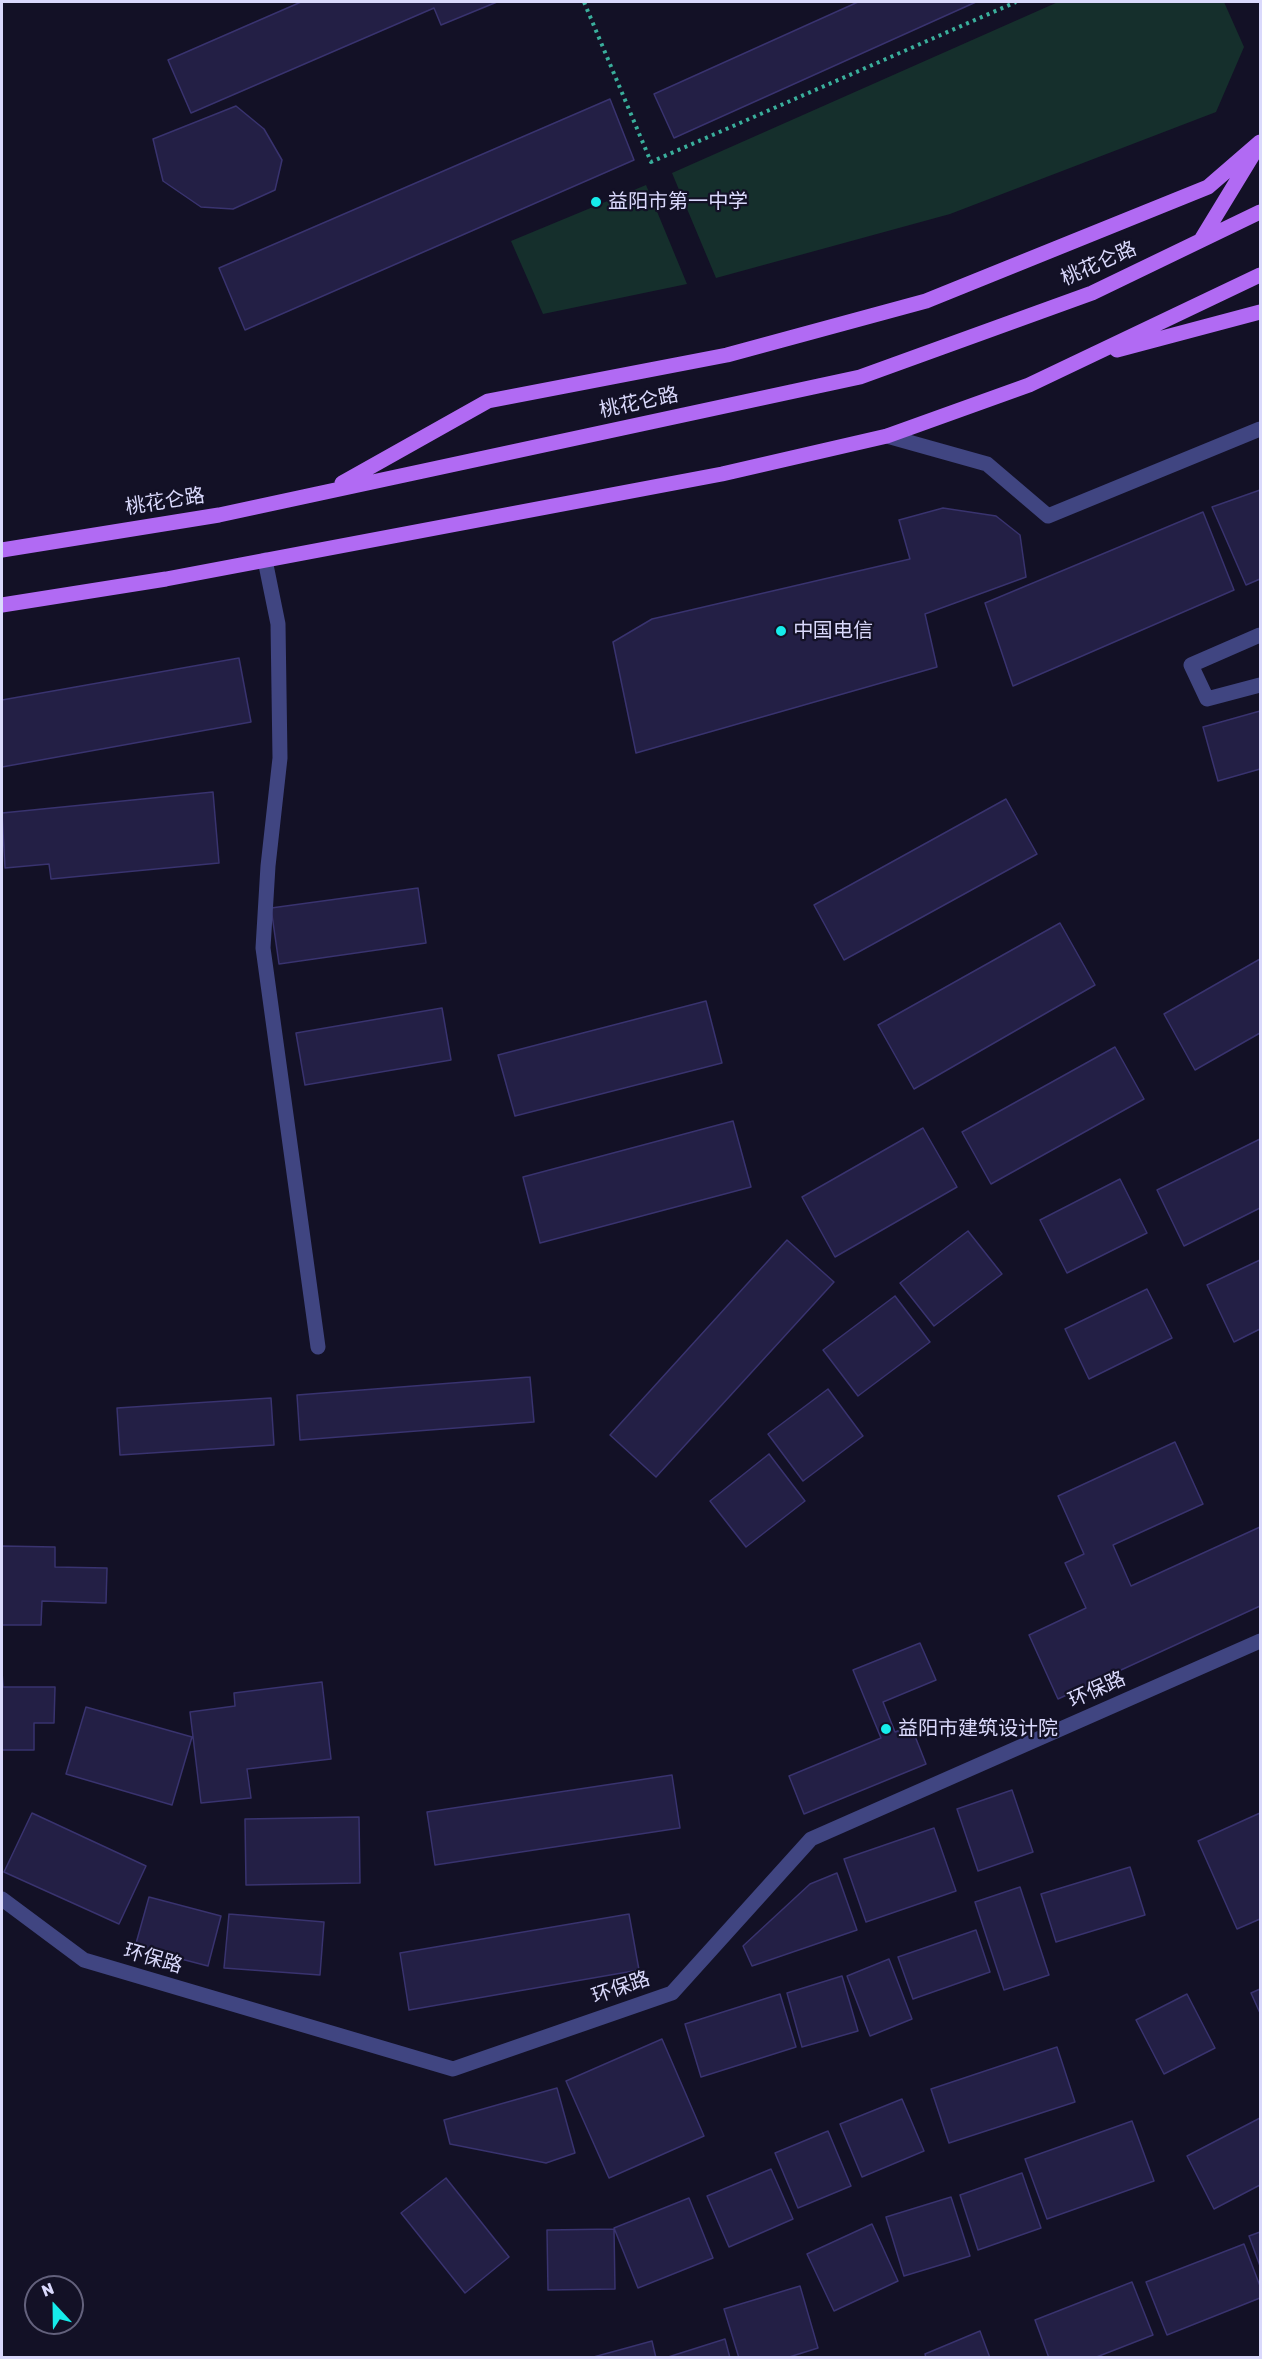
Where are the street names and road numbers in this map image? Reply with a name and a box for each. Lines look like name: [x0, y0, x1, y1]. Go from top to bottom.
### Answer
street label: 桃花仑路: [1058, 237, 1140, 291]
street label: 桃花仑路: [597, 383, 681, 423]
street label: 桃花仑路: [124, 484, 206, 520]
street label: 环保路: [1065, 1667, 1129, 1713]
street label: 环保路: [121, 1939, 185, 1979]
street label: 环保路: [589, 1967, 653, 2009]

